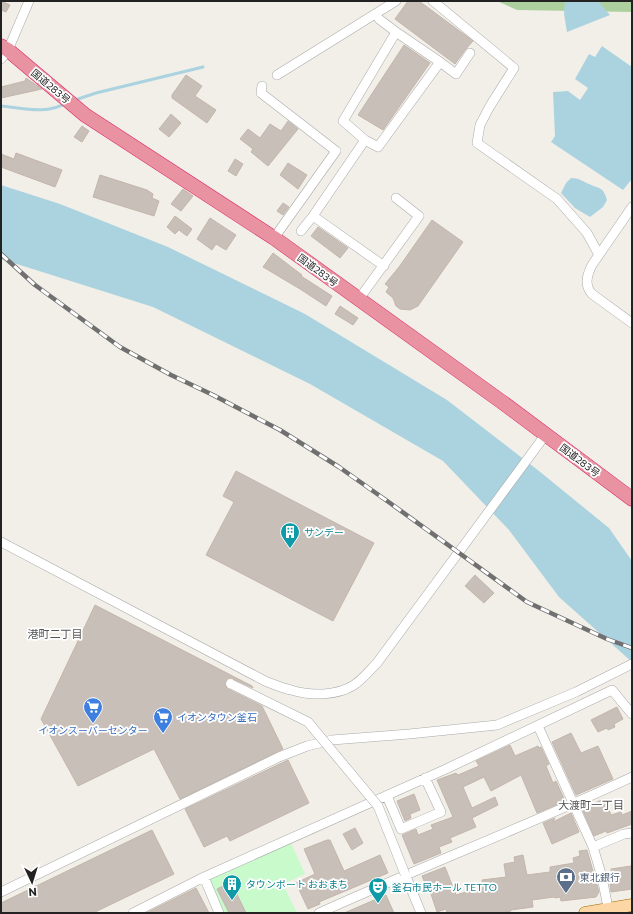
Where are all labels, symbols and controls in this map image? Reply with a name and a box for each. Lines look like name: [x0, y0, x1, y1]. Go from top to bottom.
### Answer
street label: 国道283号: [29, 66, 73, 106]
street label: 国道283号: [295, 251, 341, 289]
street label: 国道283号: [558, 441, 602, 479]
building icon: サンデー: [279, 521, 301, 549]
place label: サンデー: [304, 526, 344, 538]
district label: 港町二丁目: [28, 627, 83, 640]
supermarket icon: イオンスーパーセンター: [82, 696, 104, 724]
supermarket icon: イオンタウン釜石: [152, 706, 174, 734]
place label: イオンタウン釜石: [177, 711, 257, 723]
place label: イオンスーパーセンター: [38, 724, 148, 736]
district label: 大渡町一丁目: [558, 798, 624, 811]
north arrow: [12, 862, 52, 902]
bank icon: 東北銀行: [555, 866, 577, 894]
place label: 東北銀行: [580, 871, 620, 883]
building icon: タウンポート おおまち: [221, 873, 243, 901]
theatre icon: 釜石市民ホール TETTO: [367, 876, 389, 904]
place label: タウンポート おおまち: [246, 878, 348, 890]
place label: 釜石市民ホール TETTO: [392, 881, 497, 893]
text: N: [28, 886, 37, 899]

